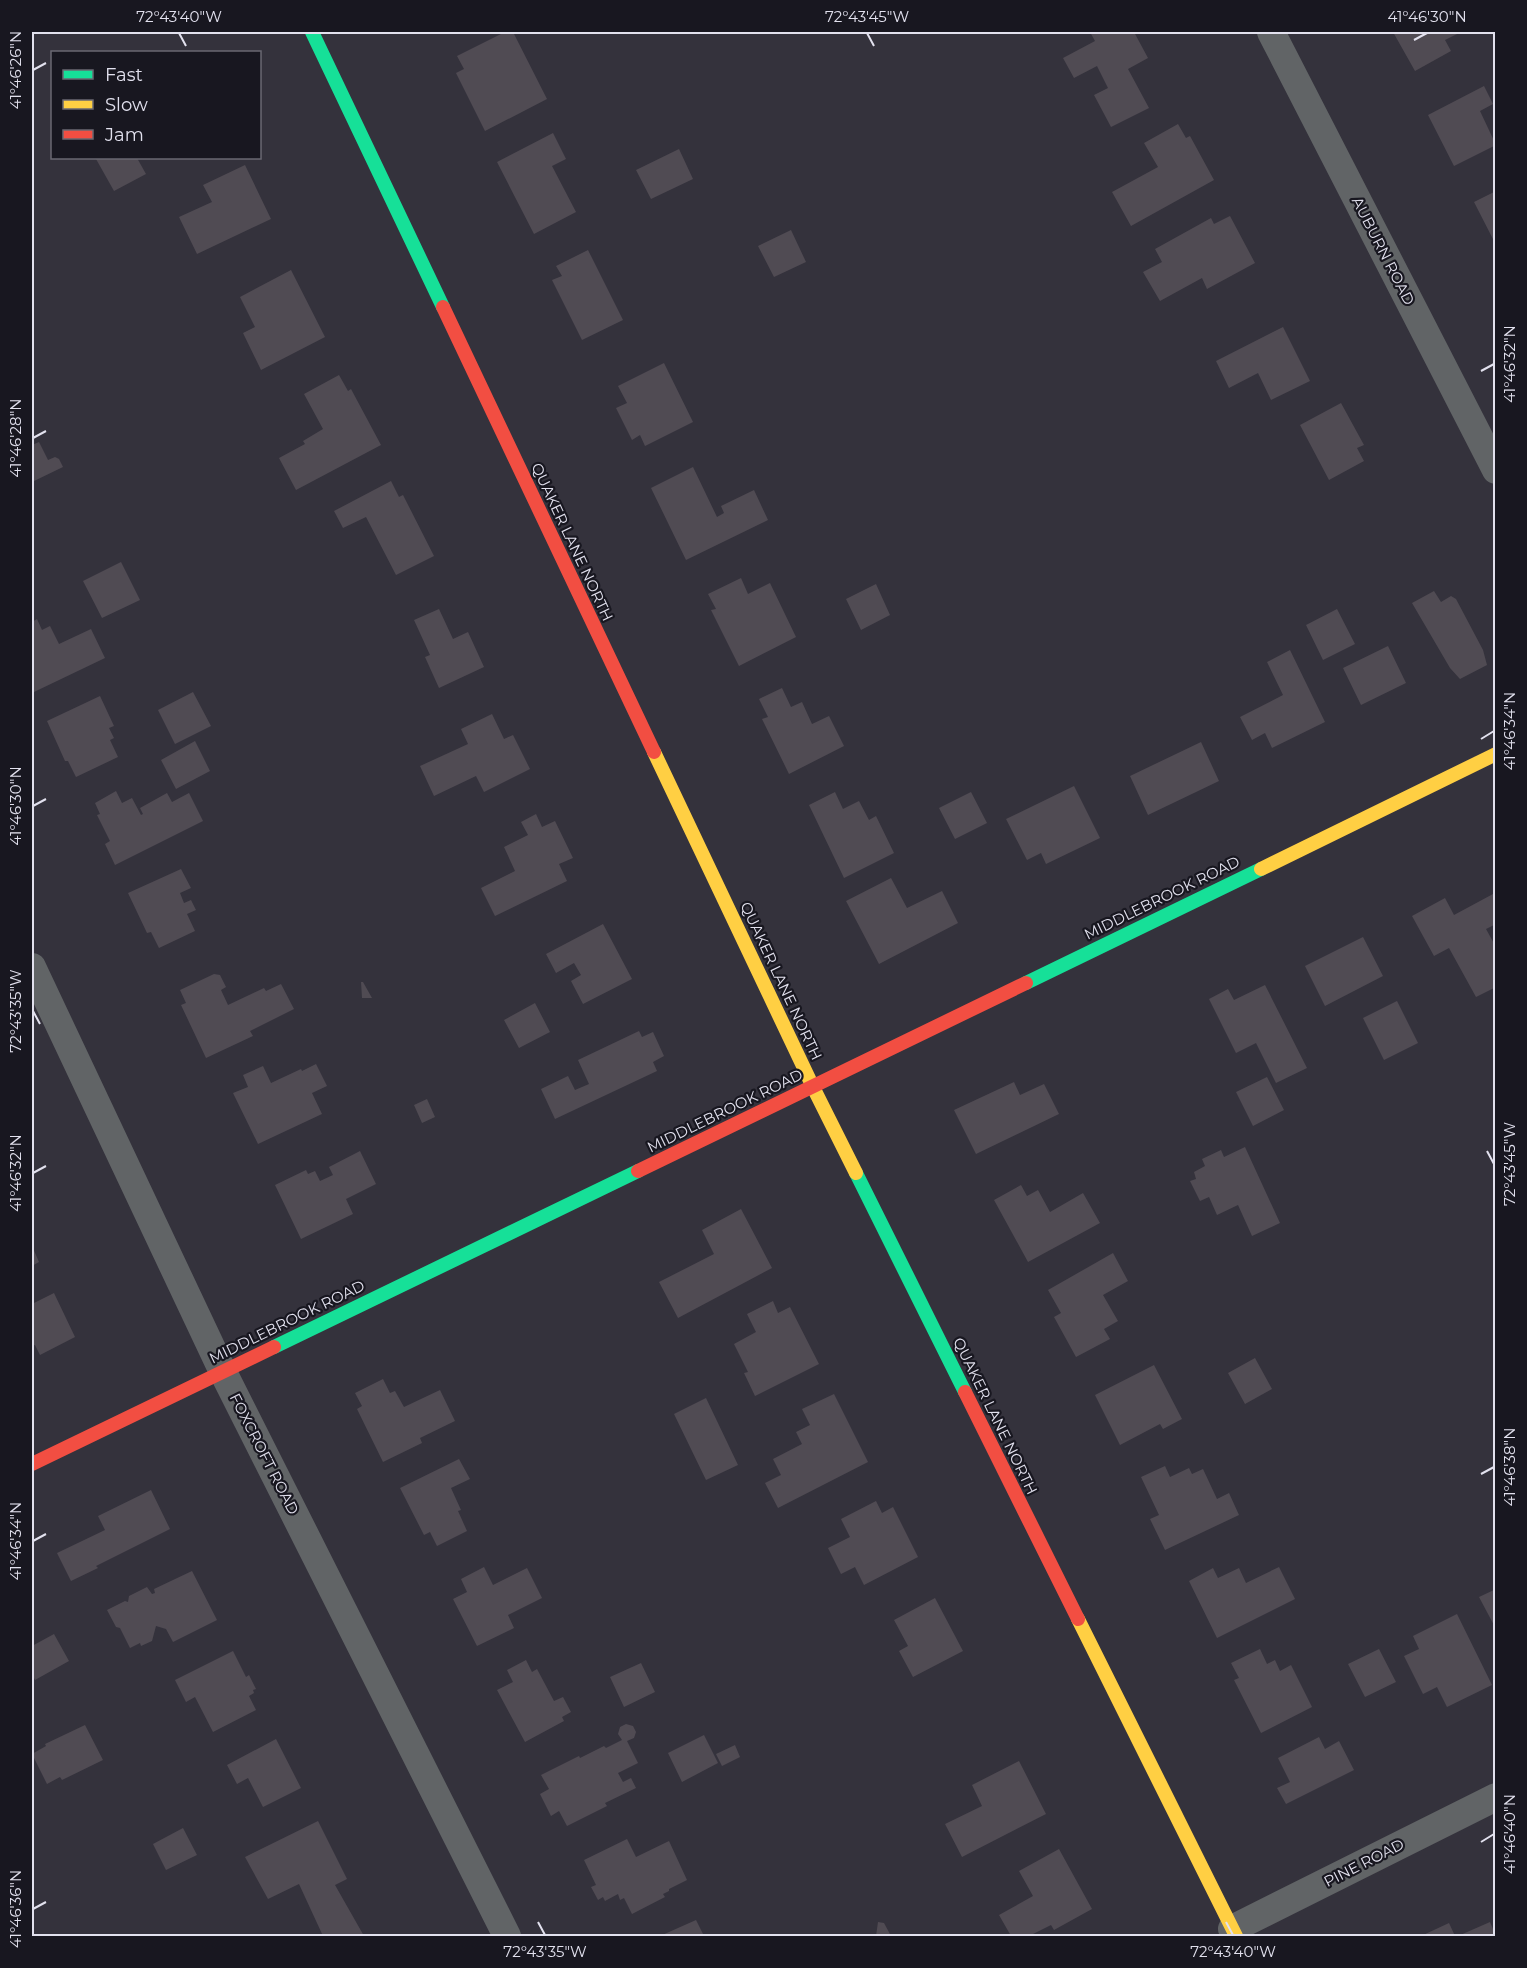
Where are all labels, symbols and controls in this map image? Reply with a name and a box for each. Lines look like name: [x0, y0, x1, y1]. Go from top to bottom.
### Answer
text: 72°43'40"W: [136, 7, 222, 26]
text: 72°43'45"W: [825, 7, 909, 26]
text: 41°46'30"N: [1387, 7, 1467, 26]
text: 41°46'26"N: [6, 31, 25, 109]
legend: [51, 51, 261, 159]
text: Fast: [105, 64, 143, 86]
text: Slow: [105, 94, 148, 116]
text: Jam: [104, 124, 144, 146]
street label: AUBURN ROAD: [1348, 193, 1419, 308]
text: 41°46'32"N: [1500, 325, 1519, 403]
text: 41°46'28"N: [6, 399, 25, 477]
street label: QUAKER LANE NORTH: [527, 460, 618, 624]
text: 41°46'34"N: [1500, 692, 1519, 770]
text: 41°46'30"N: [6, 766, 25, 846]
street label: MIDDLEBROOK ROAD: [1081, 852, 1243, 944]
street label: QUAKER LANE NORTH: [736, 899, 827, 1063]
text: 72°43'35"W: [6, 969, 25, 1053]
street label: MIDDLEBROOK ROAD: [644, 1065, 806, 1157]
text: 72°43'45"W: [1500, 1122, 1519, 1206]
text: 41°46'32"N: [6, 1134, 25, 1212]
street label: MIDDLEBROOK ROAD: [206, 1276, 368, 1368]
street label: QUAKER LANE NORTH: [949, 1334, 1042, 1497]
street label: FOXCROFT ROAD: [226, 1390, 303, 1518]
text: 41°46'38"N: [1500, 1428, 1519, 1506]
text: 41°46'34"N: [6, 1502, 25, 1580]
text: 41°46'40"N: [1500, 1794, 1519, 1874]
street label: PINE ROAD: [1320, 1834, 1407, 1891]
text: 41°46'36"N: [6, 1870, 25, 1948]
text: 72°43'35"W: [503, 1942, 587, 1961]
text: 72°43'40"W: [1190, 1942, 1276, 1961]

